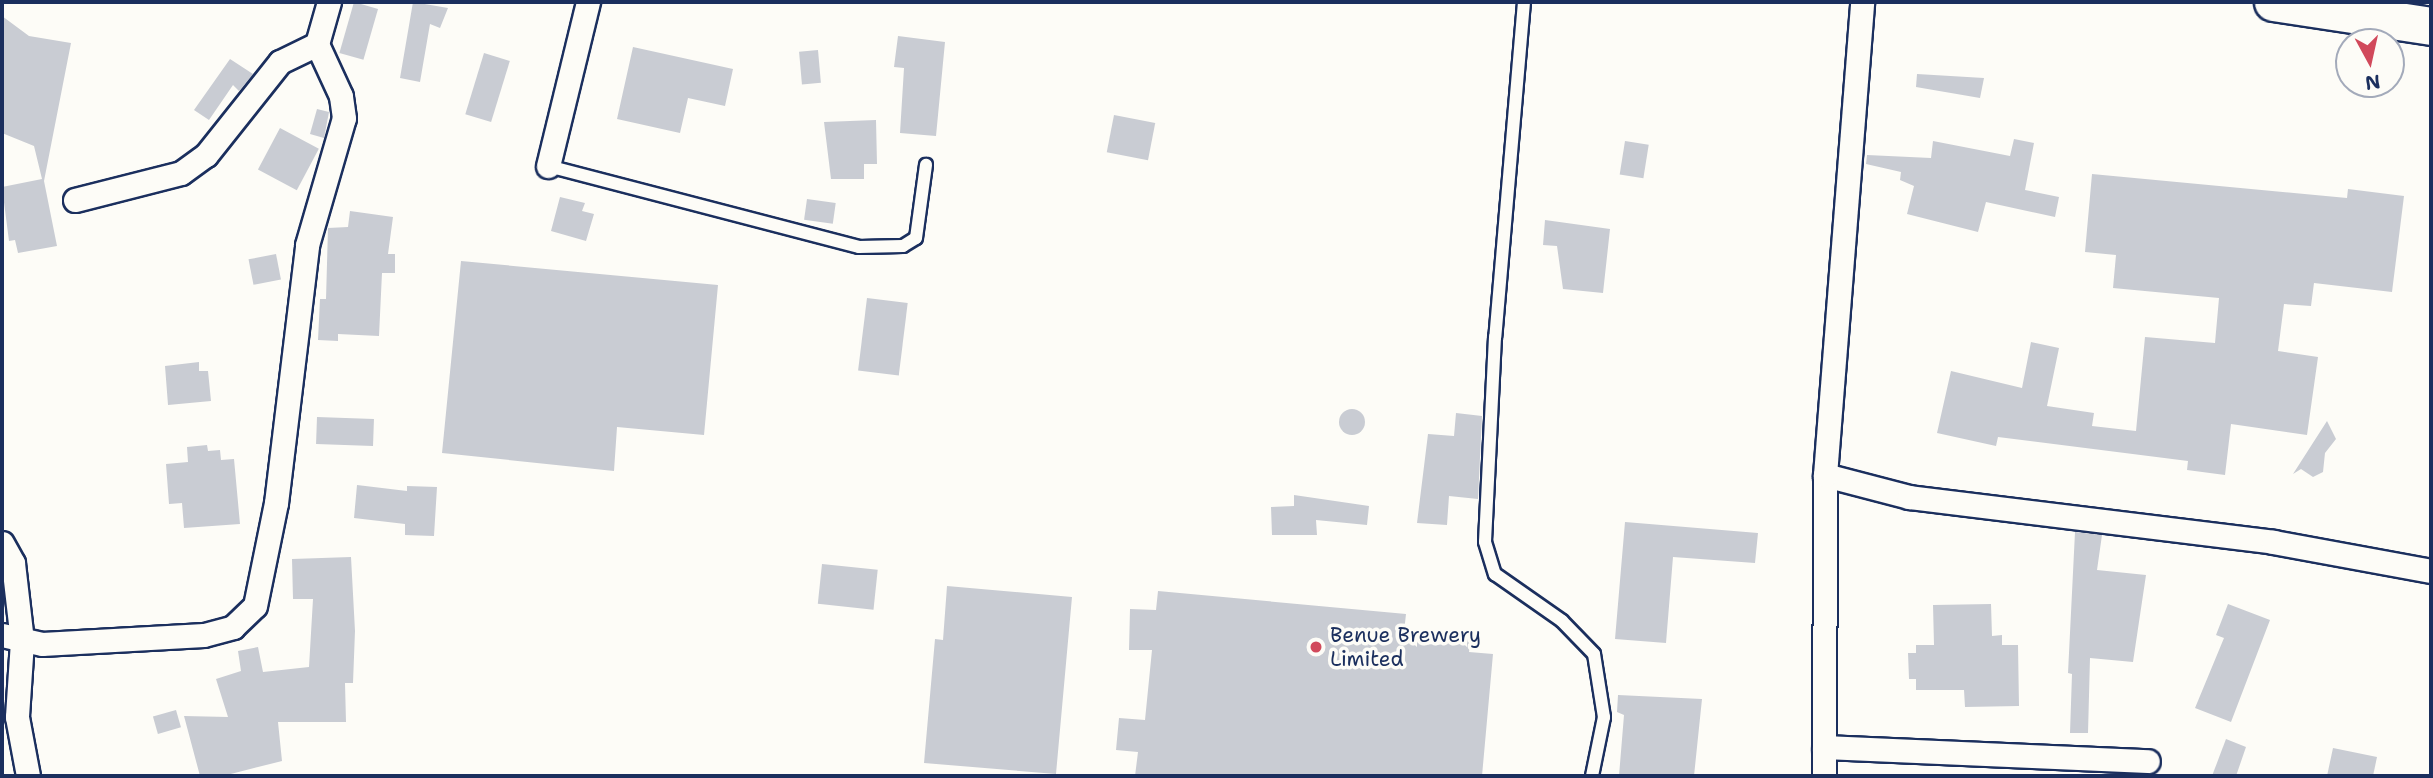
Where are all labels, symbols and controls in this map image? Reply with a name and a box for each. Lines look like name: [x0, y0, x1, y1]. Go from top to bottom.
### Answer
north arrow: [2335, 28, 2405, 98]
text: N: [2364, 69, 2382, 96]
place label: Benue Brewery Limited: [1330, 622, 1481, 672]
marker: Benue Brewery Limited: [1308, 639, 1324, 655]

